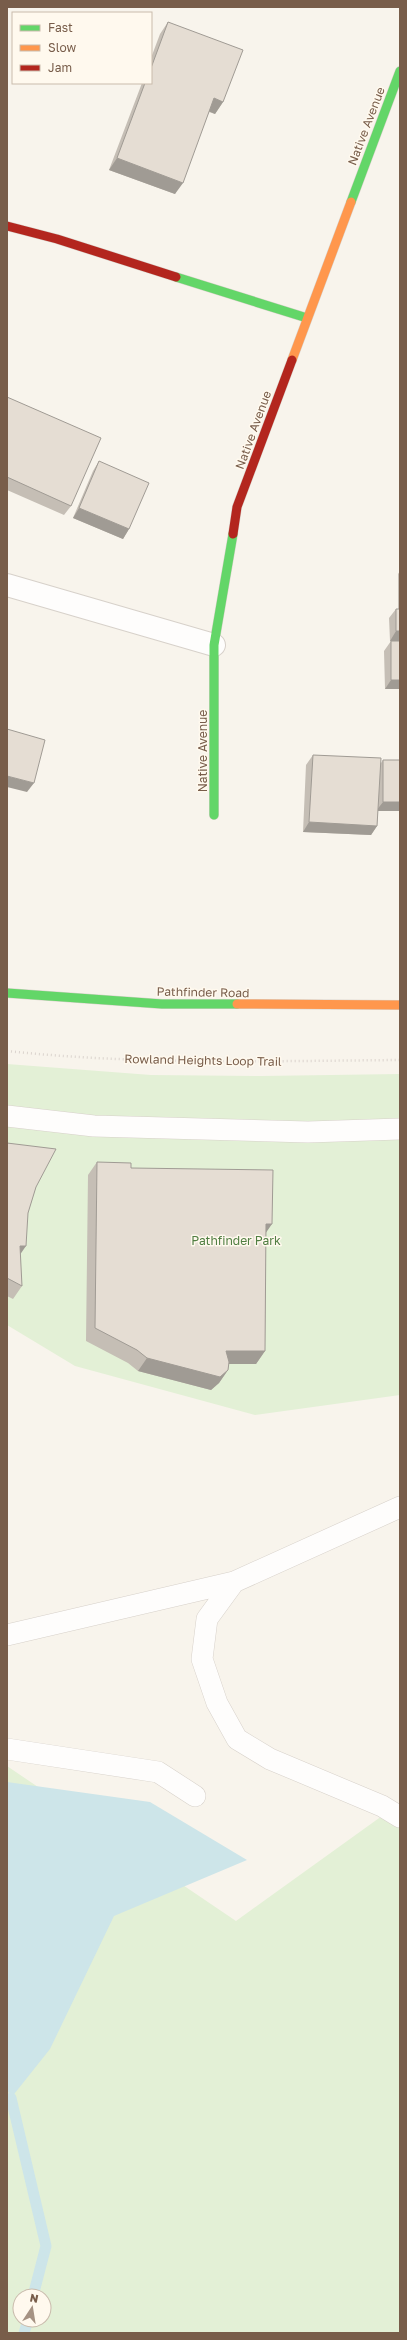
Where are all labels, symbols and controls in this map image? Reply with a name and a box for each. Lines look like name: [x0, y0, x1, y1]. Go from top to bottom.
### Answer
legend: [12, 12, 152, 84]
text: Fast: [48, 20, 73, 35]
text: Slow: [48, 40, 76, 55]
text: Jam: [48, 60, 72, 75]
street label: Native Avenue: [344, 85, 388, 167]
street label: Native Avenue: [232, 389, 274, 471]
street label: Native Avenue: [195, 710, 210, 792]
street label: Pathfinder Road: [156, 984, 250, 1000]
street label: Rowland Heights Loop Trail: [124, 1051, 282, 1069]
park label: Pathfinder Park: [191, 1233, 281, 1248]
north arrow: [12, 2288, 52, 2328]
text: N: [29, 2291, 40, 2305]

